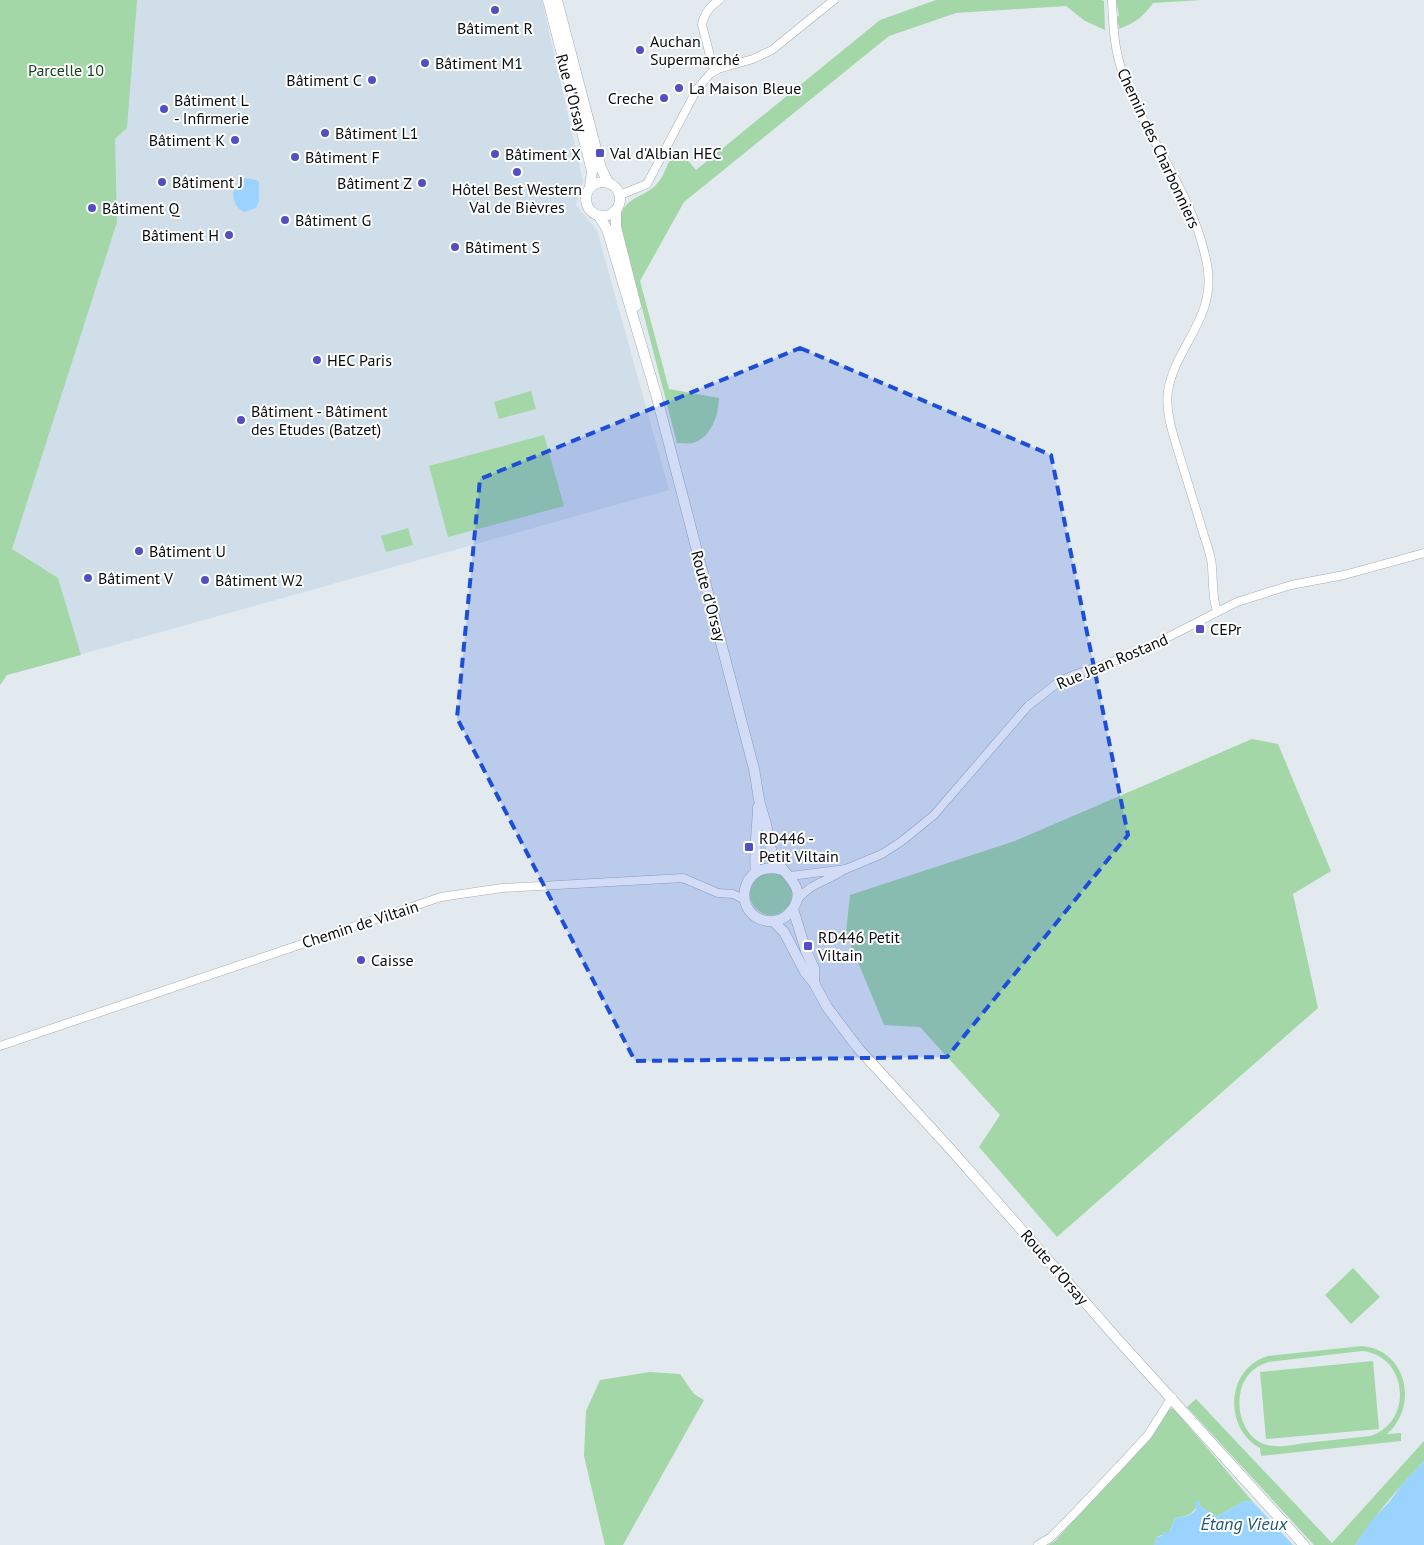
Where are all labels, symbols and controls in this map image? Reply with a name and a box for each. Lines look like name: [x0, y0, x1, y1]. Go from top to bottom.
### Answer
marker: Bâtiment R: [489, 4, 501, 16]
place label: Bâtiment R: [457, 18, 533, 38]
place label: Auchan Supermarché: [650, 31, 740, 69]
marker: Auchan Supermarché: [634, 44, 646, 56]
street label: Rue d'Orsay: [552, 52, 592, 135]
place label: Bâtiment M1: [435, 53, 523, 73]
marker: Bâtiment M1: [419, 57, 431, 69]
park label: Parcelle 10: [28, 60, 104, 80]
street label: Chemin des Charbonniers: [1113, 65, 1205, 232]
place label: Bâtiment C: [286, 70, 362, 90]
marker: Bâtiment C: [366, 74, 378, 86]
place label: La Maison Bleue: [689, 78, 801, 98]
marker: La Maison Bleue: [673, 82, 685, 94]
place label: Creche: [608, 88, 654, 108]
place label: Bâtiment L - Infirmerie: [174, 90, 249, 128]
marker: Creche: [658, 92, 670, 104]
marker: Bâtiment L - Infirmerie: [158, 103, 170, 115]
place label: Bâtiment L1: [335, 123, 419, 143]
marker: Bâtiment L1: [319, 127, 331, 139]
place label: Bâtiment K: [149, 130, 225, 150]
marker: Bâtiment K: [229, 134, 241, 146]
place label: Val d'Albian HEC: [609, 143, 722, 163]
place label: Bâtiment X: [505, 144, 581, 164]
place label: Bâtiment F: [305, 147, 380, 167]
marker: Val d'Albian HEC: [594, 147, 606, 159]
marker: Bâtiment X: [489, 148, 501, 160]
marker: Bâtiment F: [289, 151, 301, 163]
marker: Hôtel Best Western Val de Bièvres: [511, 166, 523, 178]
place label: Bâtiment J: [172, 172, 243, 192]
place label: Bâtiment Z: [337, 173, 412, 193]
marker: Bâtiment J: [156, 176, 168, 188]
marker: Bâtiment Z: [416, 177, 428, 189]
place label: Hôtel Best Western Val de Bièvres: [452, 179, 582, 217]
place label: Bâtiment Q: [102, 198, 181, 218]
marker: Bâtiment Q: [86, 202, 98, 214]
place label: Bâtiment G: [295, 210, 371, 230]
marker: Bâtiment G: [279, 214, 291, 226]
place label: Bâtiment H: [142, 225, 219, 245]
marker: Bâtiment H: [223, 229, 235, 241]
place label: Bâtiment S: [465, 237, 540, 257]
marker: Bâtiment S: [449, 241, 461, 253]
place label: HEC Paris: [327, 350, 392, 370]
marker: HEC Paris: [311, 354, 323, 366]
place label: Bâtiment - Bâtiment des Etudes (Batzet): [251, 401, 388, 439]
marker: Bâtiment - Bâtiment des Etudes (Batzet): [235, 414, 247, 426]
place label: Bâtiment U: [149, 541, 226, 561]
marker: Bâtiment U: [133, 545, 145, 557]
street label: Route d'Orsay: [687, 548, 731, 644]
place label: Bâtiment V: [98, 568, 174, 588]
place label: Bâtiment W2: [215, 570, 303, 590]
marker: Bâtiment V: [82, 572, 94, 584]
marker: Bâtiment W2: [199, 574, 211, 586]
place label: CEPr: [1210, 619, 1242, 639]
marker: CEPr: [1194, 623, 1206, 635]
street label: Rue Jean Rostand: [1053, 629, 1171, 693]
place label: RD446 - Petit Viltain: [759, 828, 839, 866]
marker: RD446 - Petit Viltain: [743, 841, 755, 853]
street label: Chemin de Viltain: [299, 896, 421, 952]
place label: RD446 Petit Viltain: [817, 927, 901, 965]
marker: RD446 Petit Viltain: [802, 940, 814, 952]
place label: Caisse: [371, 950, 414, 970]
marker: Caisse: [355, 954, 367, 966]
street label: Route d'Orsay: [1017, 1225, 1094, 1309]
water label: Étang Vieux: [1201, 1512, 1289, 1535]

